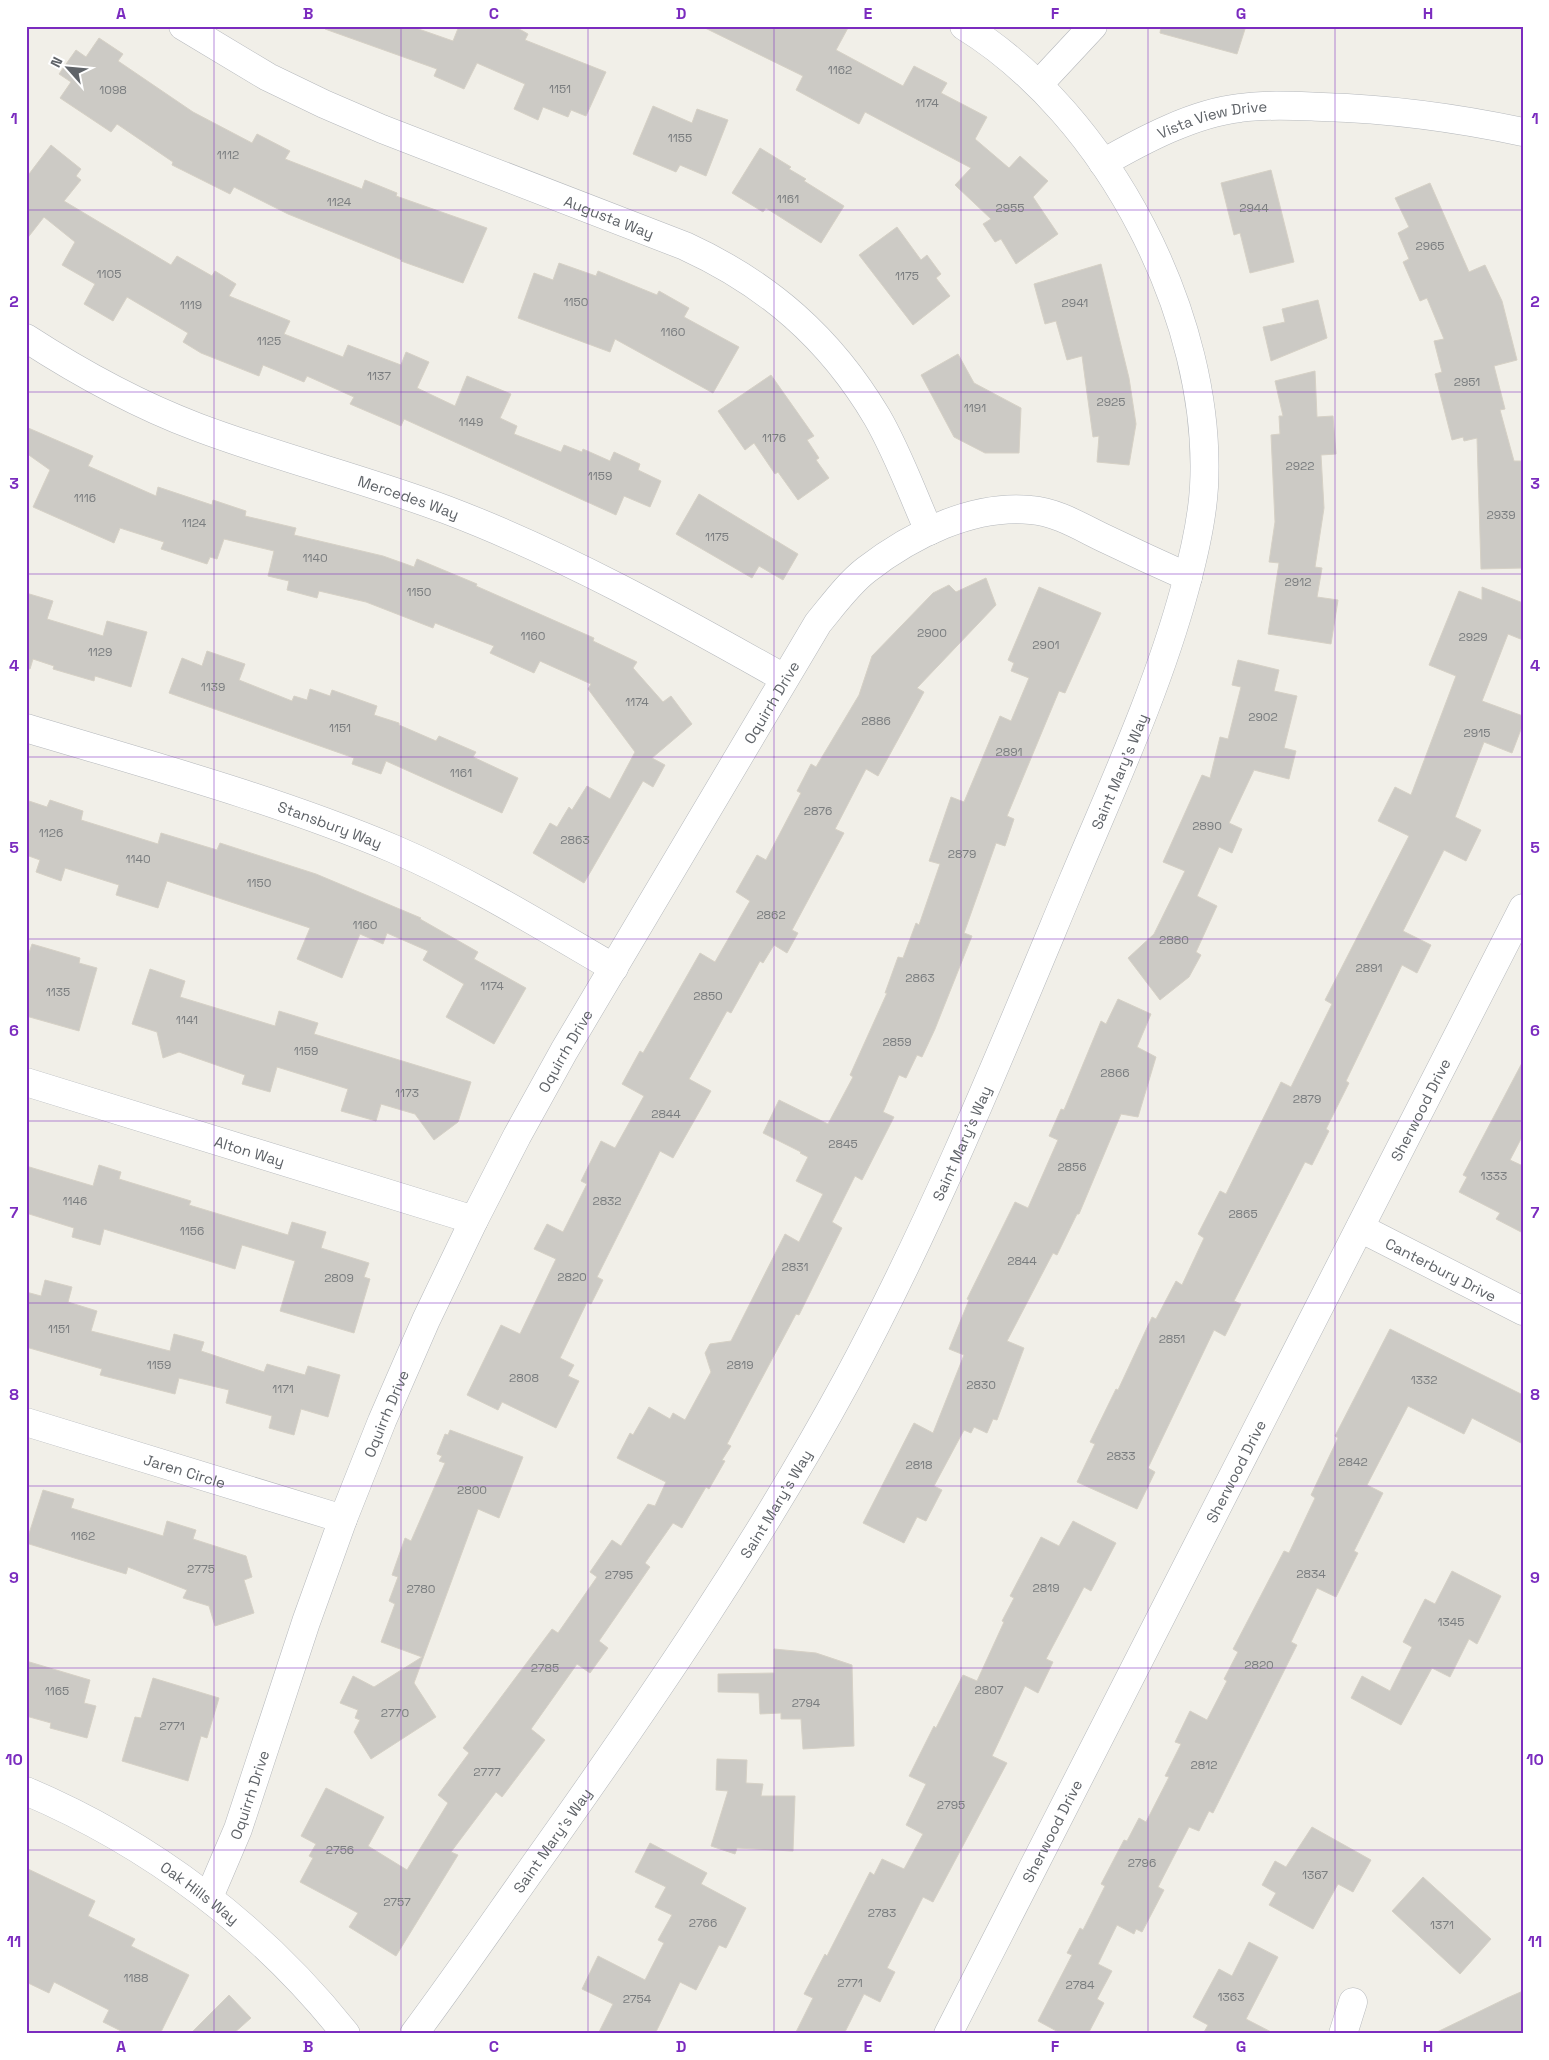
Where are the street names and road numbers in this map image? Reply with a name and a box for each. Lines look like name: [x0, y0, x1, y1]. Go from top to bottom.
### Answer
street label: Vista View Drive: [1154, 96, 1268, 142]
street label: Augusta Way: [561, 191, 657, 243]
street label: Mercedes Way: [356, 471, 462, 523]
street label: Oquirrh Drive: [739, 657, 803, 747]
street label: Saint Mary's Way: [1086, 711, 1152, 832]
street label: Stansbury Way: [275, 796, 385, 853]
street label: Oquirrh Drive: [534, 1006, 596, 1096]
street label: Sherwood Drive: [1386, 1055, 1454, 1164]
street label: Saint Mary's Way: [928, 1083, 995, 1204]
street label: Alton Way: [212, 1131, 287, 1171]
street label: Canterbury Drive: [1382, 1233, 1500, 1305]
street label: Oquirrh Drive: [359, 1367, 413, 1460]
street label: Sherwood Drive: [1201, 1416, 1270, 1526]
street label: Saint Mary's Way: [735, 1446, 816, 1562]
street label: Jaren Circle: [141, 1449, 228, 1492]
street label: Oquirrh Drive: [225, 1748, 273, 1842]
street label: Sherwood Drive: [1018, 1776, 1086, 1886]
street label: Saint Mary's Way: [509, 1784, 595, 1896]
street label: Oak Hills Way: [157, 1857, 243, 1928]

